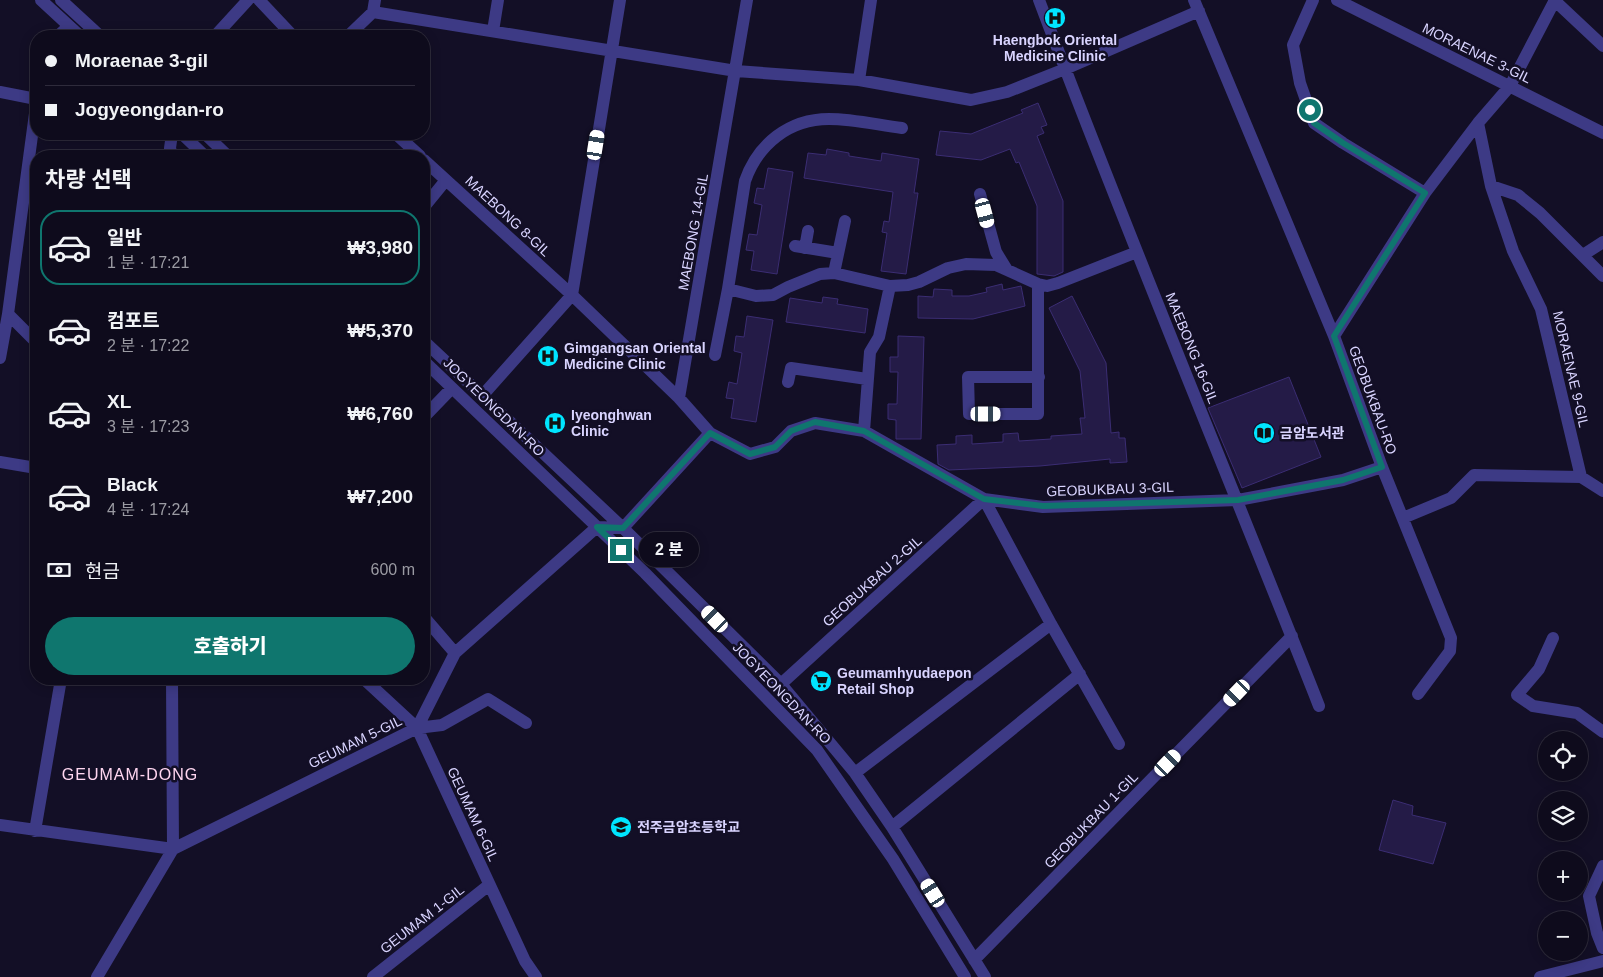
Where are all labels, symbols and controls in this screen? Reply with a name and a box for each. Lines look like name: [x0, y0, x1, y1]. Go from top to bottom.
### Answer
hospital icon: Haengbok Oriental Medicine Clinic: [1043, 6, 1067, 30]
street label: MORAENAE 3-GIL: [1420, 20, 1534, 86]
place label: Haengbok Oriental Medicine Clinic: [993, 32, 1117, 64]
text: Moraenae 3-gil: [75, 50, 208, 71]
text: Jogyeongdan-ro: [75, 99, 224, 120]
route start: [1299, 99, 1321, 121]
car: [586, 129, 605, 161]
text: 차량 선택: [45, 167, 132, 192]
street label: MAEBONG 8-GIL: [462, 172, 554, 260]
street label: MAEBONG 14-GIL: [675, 172, 711, 292]
car: [973, 197, 996, 229]
icon: car: [47, 225, 92, 270]
text: 일반: [107, 227, 142, 248]
text: ₩3,980: [348, 237, 413, 258]
text: 1 분 · 17:21: [107, 254, 189, 271]
street label: MAEBONG 16-GIL: [1162, 290, 1222, 406]
icon: car: [47, 308, 92, 353]
street label: MORAENAE 9-GIL: [1550, 309, 1592, 429]
text: 컴포트: [107, 310, 159, 331]
text: ₩5,370: [348, 320, 413, 341]
text: 2 분 · 17:22: [107, 337, 189, 354]
place label: Gimgangsan Oriental Medicine Clinic: [564, 340, 706, 372]
hospital icon: Gimgangsan Oriental Medicine Clinic: [536, 344, 560, 368]
street label: GEOBUKBAU-RO: [1346, 344, 1400, 457]
street label: JOGYEONGDAN-RO: [440, 355, 548, 460]
icon: car: [47, 391, 92, 436]
text: XL: [107, 391, 131, 412]
text: ₩6,760: [348, 403, 413, 424]
place label: Iyeonghwan Clinic: [571, 407, 652, 439]
car: [971, 407, 1001, 422]
hospital icon: Iyeonghwan Clinic: [543, 411, 567, 435]
text: 3 분 · 17:23: [107, 418, 189, 435]
library icon: 금암도서관: [1252, 421, 1276, 445]
place label: 금암도서관: [1280, 425, 1345, 441]
icon: car: [47, 474, 92, 519]
text: Black: [107, 474, 158, 495]
street label: GEOBUKBAU 3-GIL: [1046, 479, 1174, 499]
text: ₩7,200: [348, 486, 413, 507]
text: 4 분 · 17:24: [107, 501, 189, 518]
callout: 2 분: [638, 532, 698, 568]
street label: GEOBUKBAU 2-GIL: [819, 532, 925, 630]
route end: [610, 539, 632, 561]
text: 2 분: [655, 541, 683, 558]
icon: cash: [45, 556, 73, 584]
text: 현금: [85, 561, 120, 582]
text: 600 m: [371, 561, 415, 578]
car: [699, 603, 730, 635]
button: 호출하기: [45, 617, 415, 675]
street label: JOGYEONGDAN-RO: [730, 639, 835, 747]
place label: Geumamhyudaepon Retail Shop: [837, 665, 972, 697]
supermarket icon: Geumamhyudaepon Retail Shop: [809, 669, 833, 693]
car: [1221, 677, 1252, 709]
street label: GEUMAM 5-GIL: [306, 712, 404, 772]
map controls: [1538, 731, 1588, 961]
button: locate: [1538, 731, 1588, 781]
car: [1152, 747, 1183, 779]
street label: GEUMAM 6-GIL: [444, 764, 502, 864]
district label: GEUMAM-DONG: [62, 766, 198, 783]
street label: GEOBUKBAU 1-GIL: [1041, 768, 1141, 871]
button: layers: [1538, 791, 1588, 841]
school or university icon: 전주금암초등학교: [609, 815, 633, 839]
place label: 전주금암초등학교: [637, 819, 740, 835]
button: +: [1538, 851, 1588, 901]
car: [918, 876, 947, 910]
street label: GEUMAM 1-GIL: [377, 881, 467, 957]
button: −: [1538, 911, 1588, 961]

